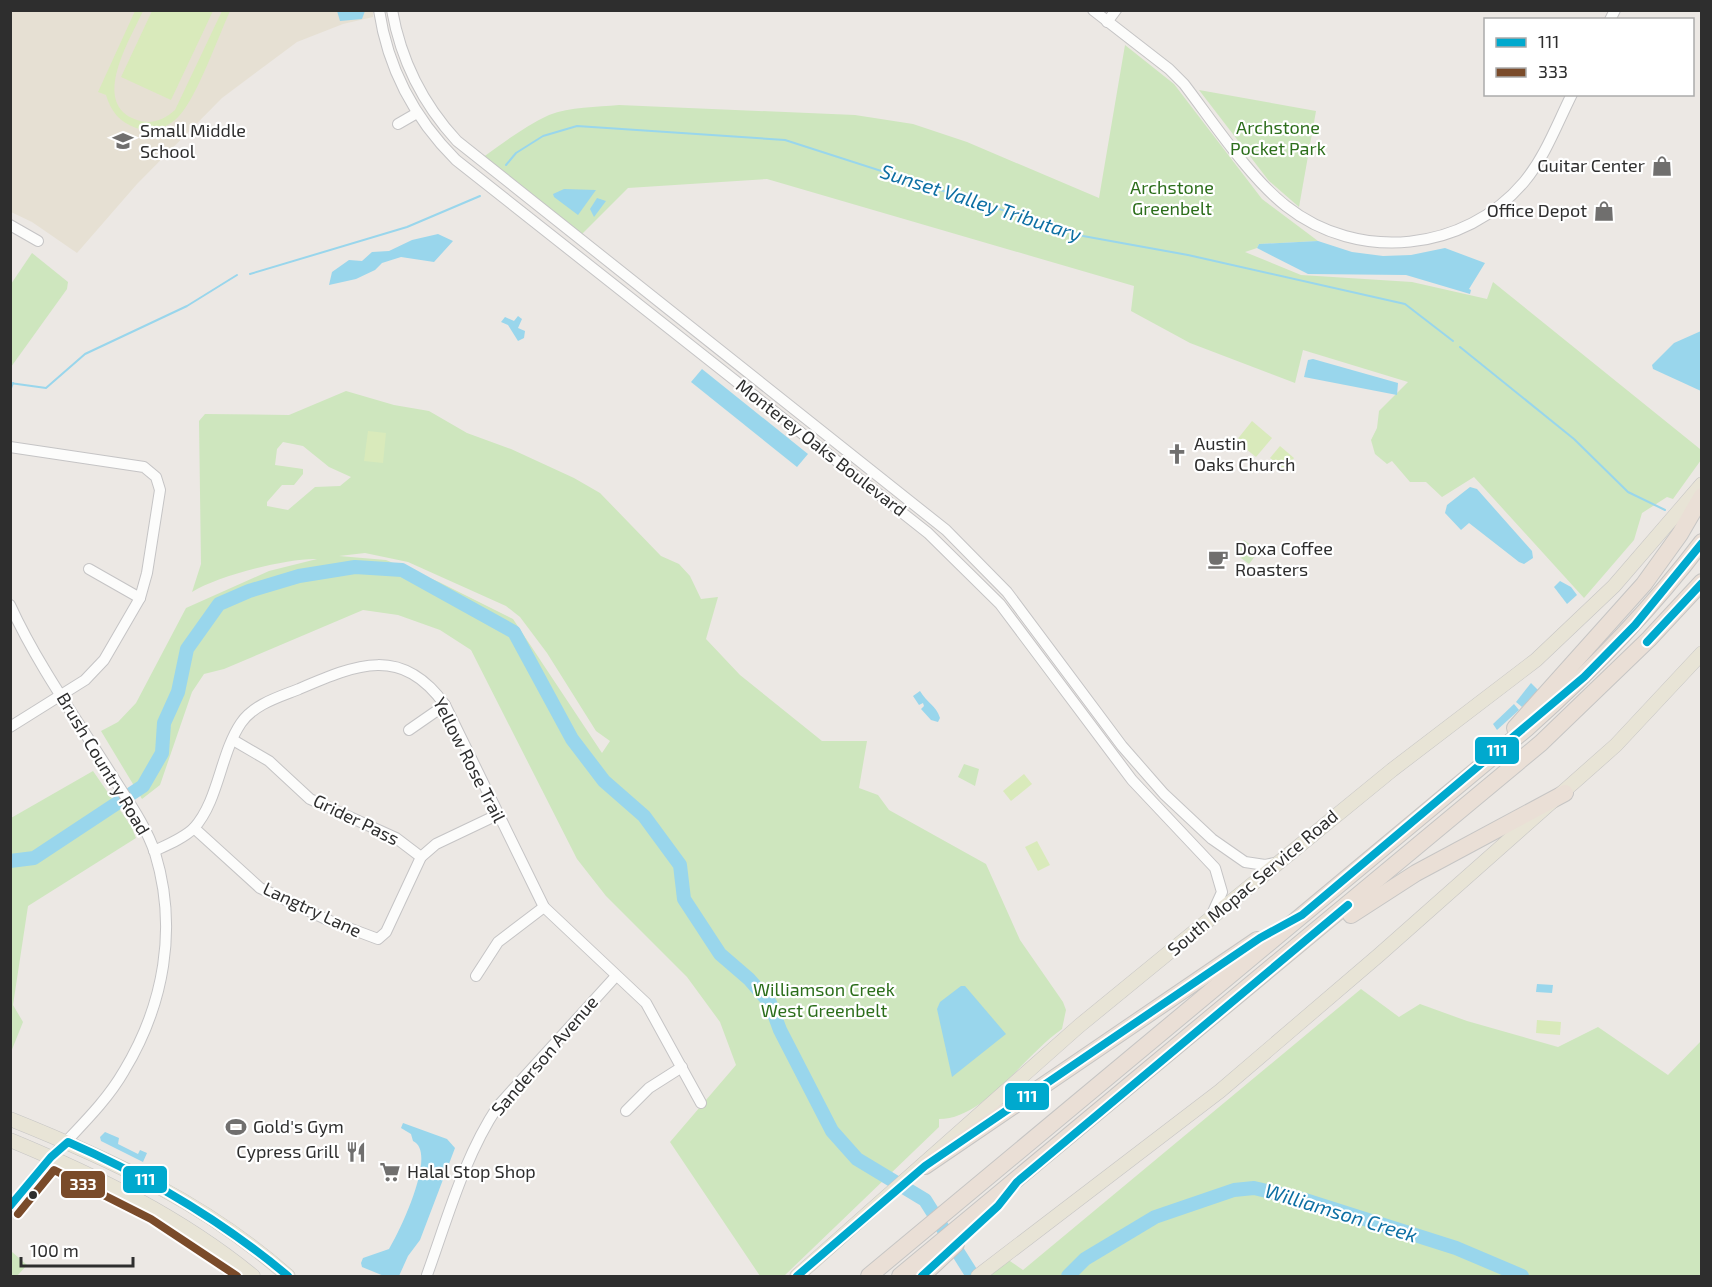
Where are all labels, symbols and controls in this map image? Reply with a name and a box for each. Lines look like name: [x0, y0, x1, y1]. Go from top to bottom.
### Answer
legend: [1484, 18, 1694, 96]
text: 111: [1538, 30, 1560, 52]
text: 333: [1538, 60, 1568, 82]
park label: Archstone Pocket Park: [1230, 116, 1326, 159]
place label: Small Middle School: [140, 119, 246, 162]
school or university icon: Small Middle School: [111, 129, 135, 153]
place label: Guitar Center: [1537, 154, 1645, 176]
shop icon: Guitar Center: [1650, 154, 1674, 178]
water label: Sunset Valley Tributary: [878, 158, 1085, 247]
park label: Archstone Greenbelt: [1130, 176, 1214, 219]
place label: Office Depot: [1487, 199, 1587, 221]
shop icon: Office Depot: [1592, 199, 1616, 223]
street label: Monterey Oaks Boulevard: [732, 374, 911, 521]
place label: Austin Oaks Church: [1194, 432, 1295, 475]
church icon: Austin Oaks Church: [1165, 442, 1189, 466]
place label: Doxa Coffee Roasters: [1235, 537, 1333, 580]
cafe icon: Doxa Coffee Roasters: [1206, 547, 1230, 571]
street label: Brush Country Road: [53, 688, 155, 839]
street label: Yellow Rose Trail: [429, 693, 511, 826]
line badge: 111: [1474, 736, 1520, 765]
text: 111: [1487, 740, 1507, 759]
street label: Grider Pass: [310, 789, 403, 849]
street label: South Mopac Service Road: [1163, 804, 1342, 960]
street label: Langtry Lane: [260, 877, 365, 941]
park label: Williamson Creek West Greenbelt: [753, 978, 895, 1021]
street label: Sanderson Avenue: [486, 991, 602, 1120]
line badge: 111: [1004, 1082, 1050, 1111]
text: 111: [1017, 1086, 1037, 1105]
sports icon: Gold's Gym: [224, 1115, 248, 1139]
place label: Gold's Gym: [253, 1115, 344, 1137]
place label: Cypress Grill: [236, 1140, 340, 1162]
restaurant icon: Cypress Grill: [344, 1140, 368, 1164]
supermarket icon: Halal Stop Shop: [378, 1160, 402, 1184]
place label: Halal Stop Shop: [407, 1160, 536, 1182]
line badge: 111: [122, 1165, 168, 1194]
text: 111: [135, 1169, 155, 1188]
line badge: 333: [60, 1170, 106, 1199]
text: 333: [69, 1174, 97, 1193]
water label: Williamson Creek: [1262, 1178, 1420, 1247]
unlabelled marker: [27, 1189, 39, 1201]
scale bar: [21, 1230, 134, 1268]
text: 100 m: [30, 1239, 79, 1261]

